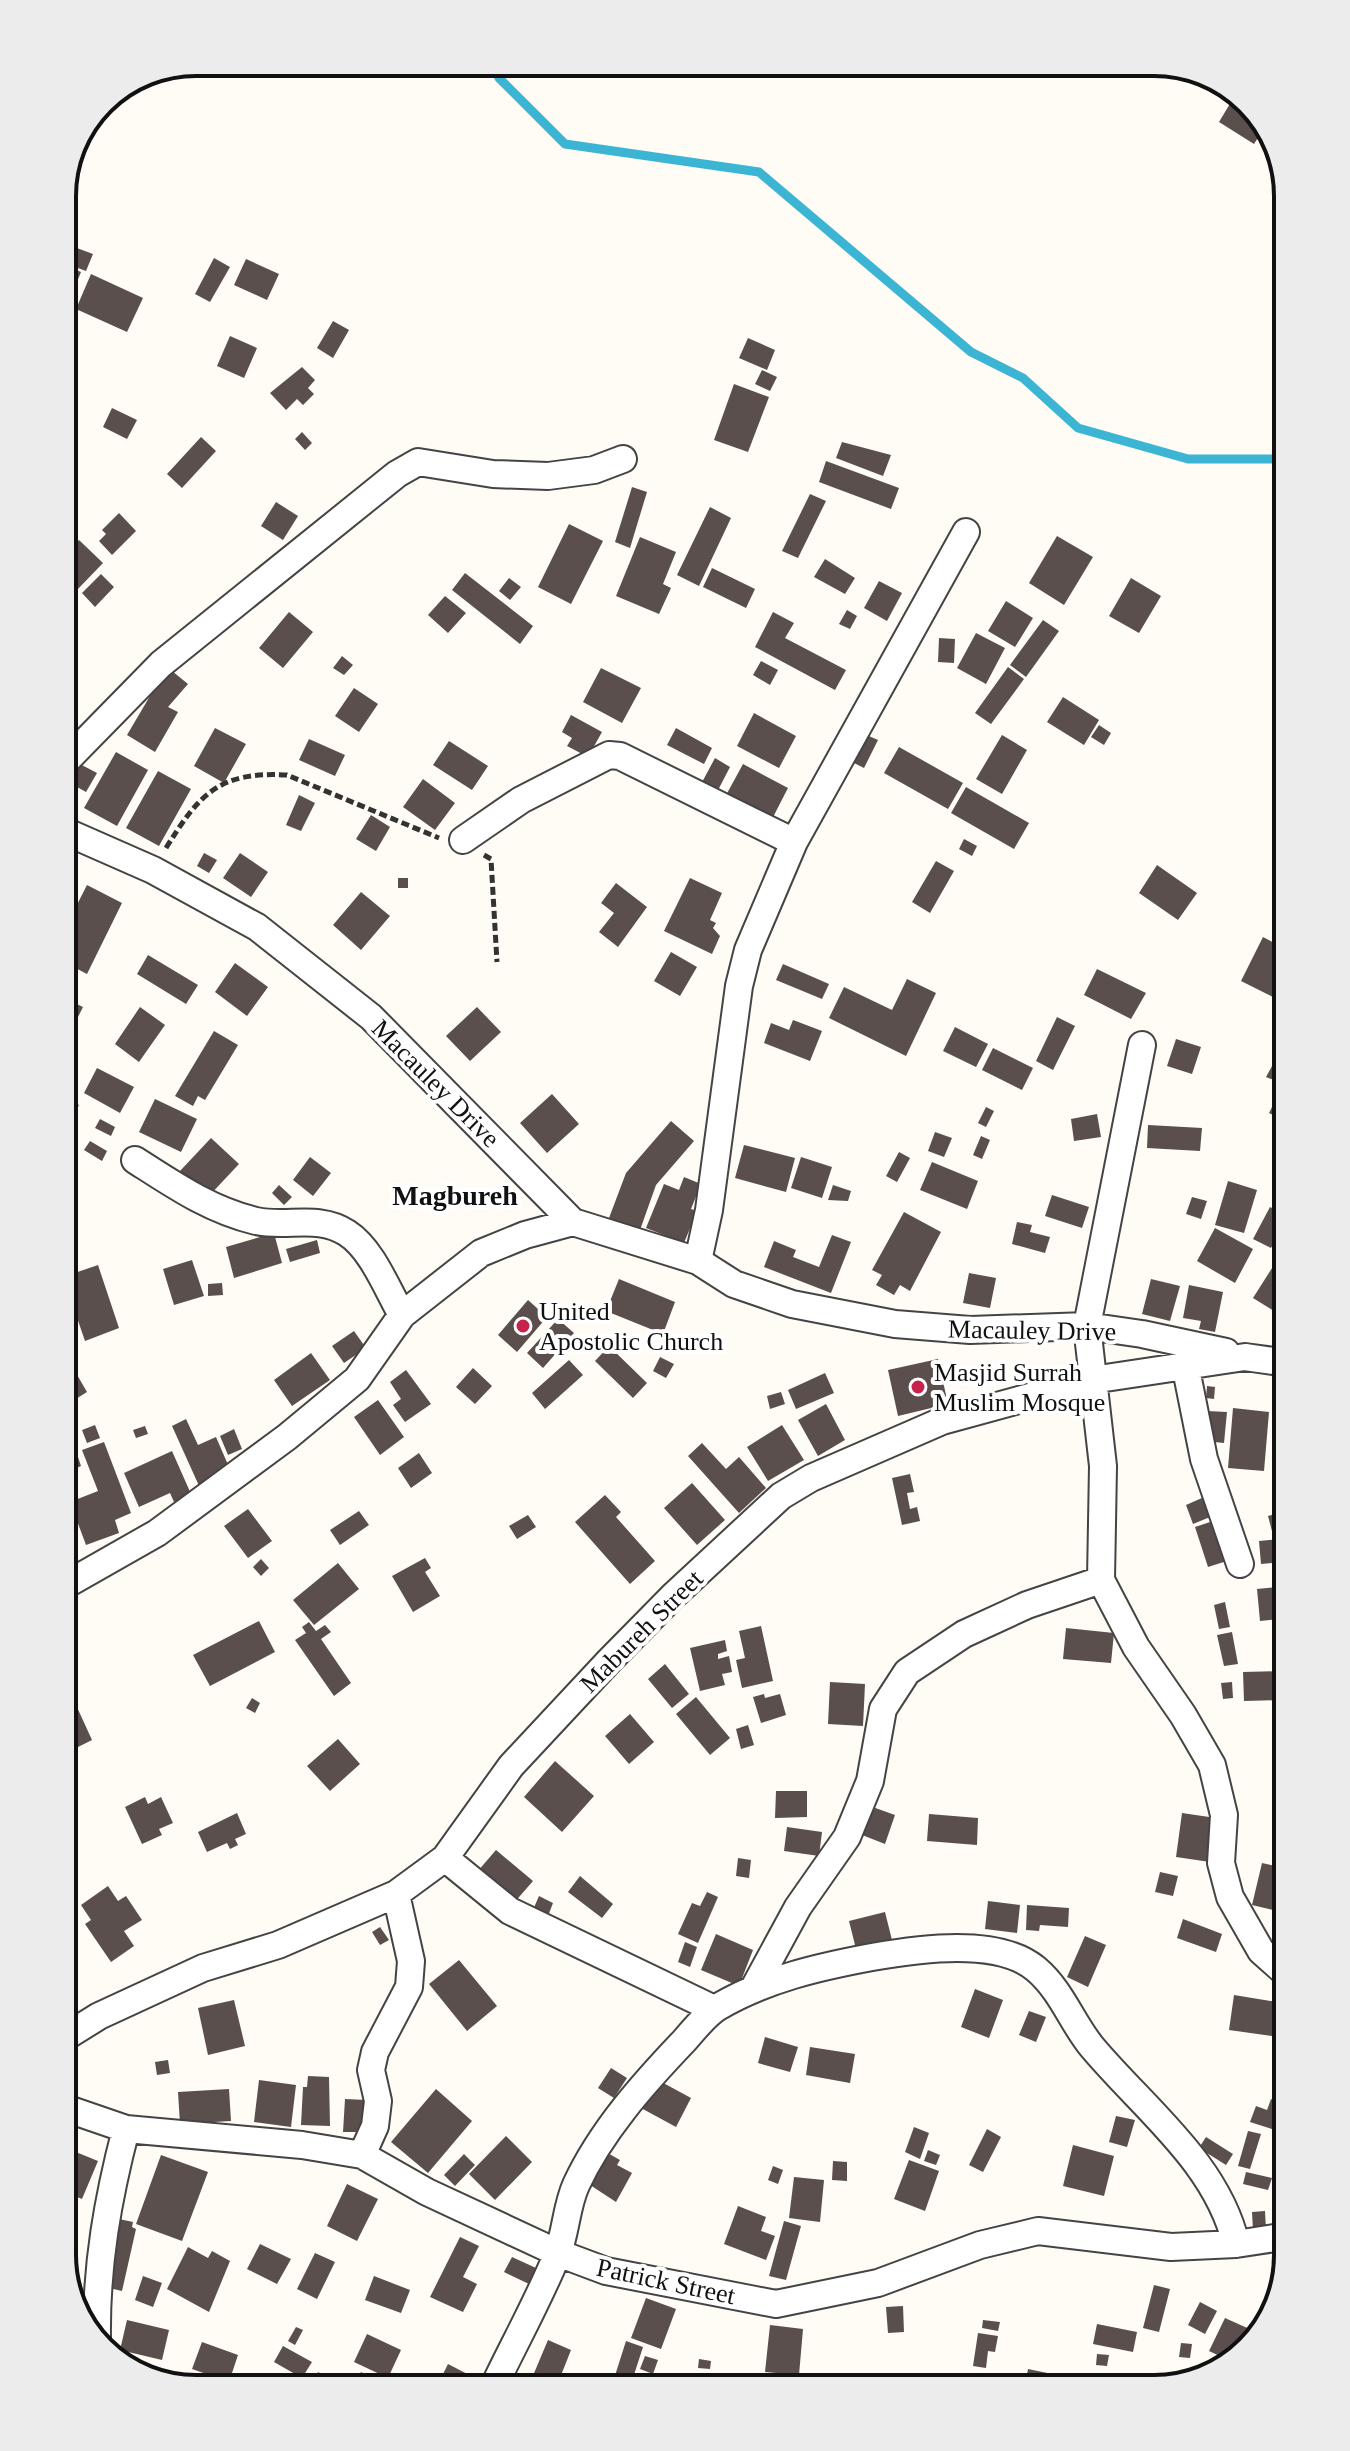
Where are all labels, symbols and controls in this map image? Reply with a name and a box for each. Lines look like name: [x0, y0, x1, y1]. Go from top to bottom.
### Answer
street label: Macauley Drive: [366, 1014, 505, 1153]
district label: Magbureh: [392, 1180, 518, 1211]
place label: United Apostolic Church: [539, 1297, 723, 1356]
street label: Macauley Drive: [948, 1315, 1116, 1346]
marker: United Apostolic Church: [514, 1317, 532, 1335]
place label: Masjid Surrah Muslim Mosque: [934, 1358, 1105, 1417]
marker: Masjid Surrah Muslim Mosque: [909, 1378, 927, 1396]
street label: Mabureh Street: [574, 1564, 709, 1699]
street label: Patrick Street: [594, 2253, 739, 2310]

